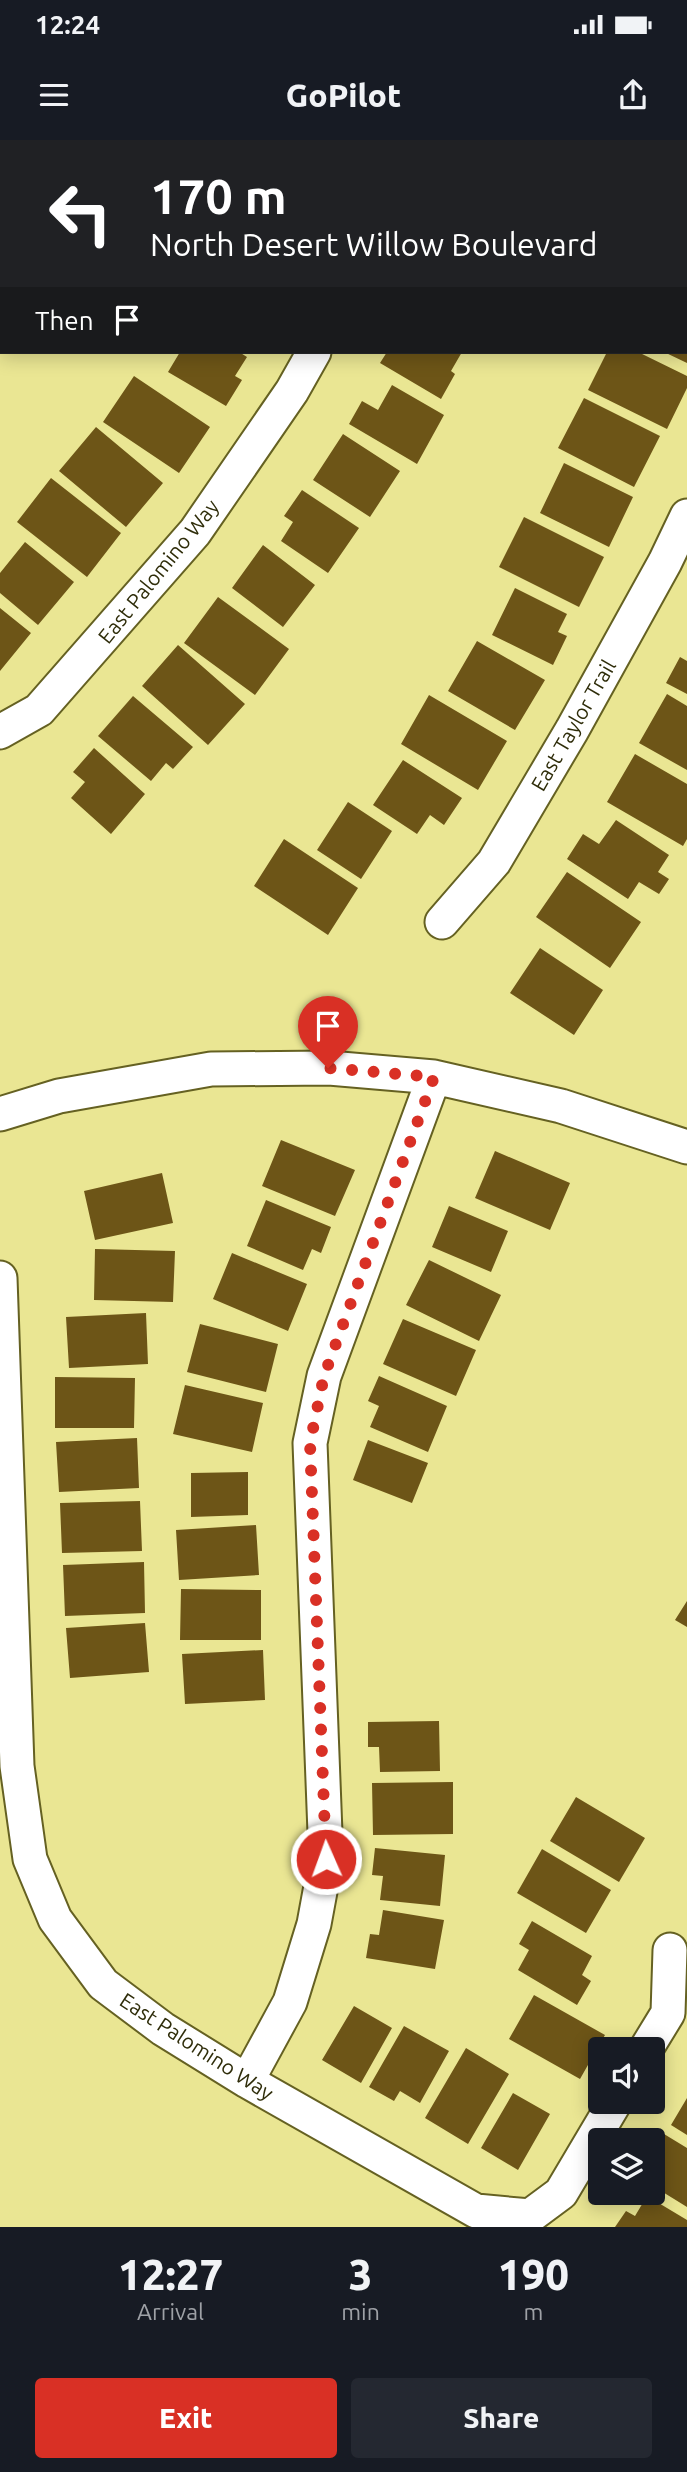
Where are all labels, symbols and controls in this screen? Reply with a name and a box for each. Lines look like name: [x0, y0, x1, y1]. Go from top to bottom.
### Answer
text: 12:24: [35, 10, 100, 39]
icon: menu: [35, 76, 73, 114]
icon: share: [614, 76, 652, 114]
text: GoPilot: [286, 77, 401, 113]
icon: left: [35, 168, 126, 259]
text: 170 m: [150, 168, 287, 223]
text: North Desert Willow Boulevard: [150, 226, 598, 262]
icon: arrive: [108, 301, 146, 339]
text: Then: [35, 306, 94, 335]
street label: East Palomino Way: [93, 494, 223, 648]
street label: East Taylor Trail: [526, 655, 620, 795]
pin: [298, 996, 358, 1068]
icon: arrive: [309, 1007, 347, 1045]
position arrow: [289, 1822, 363, 1896]
street label: East Palomino Way: [116, 1987, 278, 2105]
map controls: [588, 2037, 665, 2205]
button: sound: [588, 2037, 665, 2114]
button: layers: [588, 2128, 665, 2205]
text: 12:27: [118, 2251, 223, 2298]
text: 3: [349, 2251, 372, 2298]
text: 190: [498, 2251, 569, 2298]
text: Arrival: [137, 2299, 204, 2324]
text: min: [341, 2299, 380, 2324]
text: m: [523, 2299, 543, 2324]
button: Exit: [35, 2378, 337, 2458]
button: Share: [351, 2378, 652, 2458]

